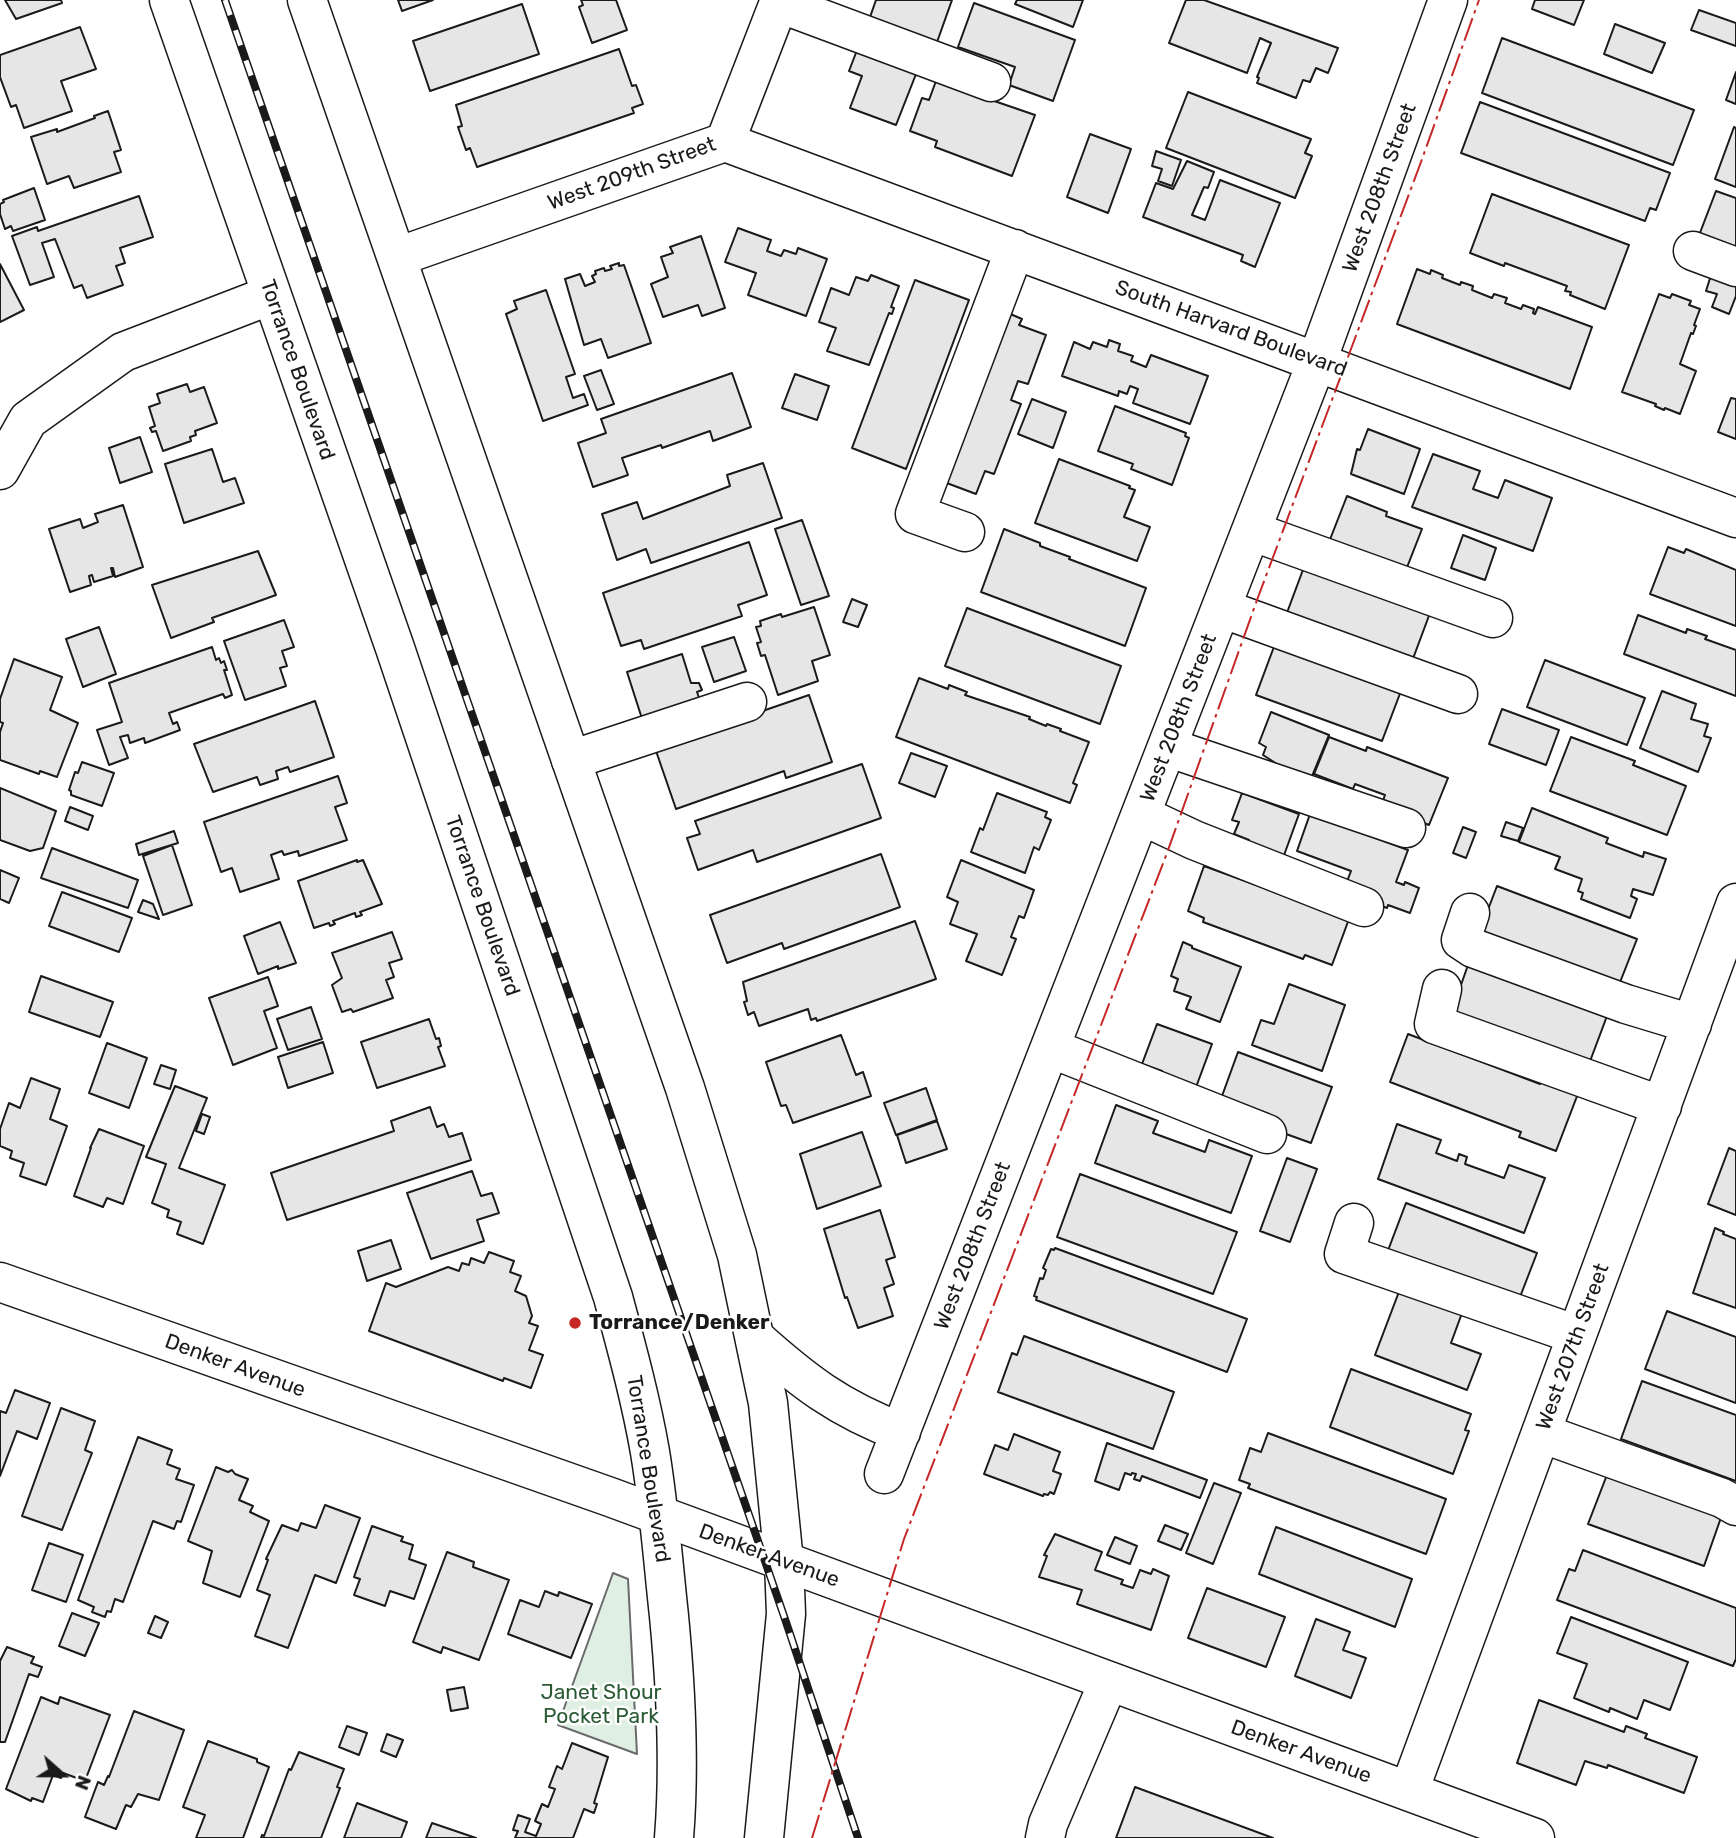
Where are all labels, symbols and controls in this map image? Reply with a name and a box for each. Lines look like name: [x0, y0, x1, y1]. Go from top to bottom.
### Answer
street label: West 208th Street: [1338, 100, 1422, 276]
street label: West 209th Street: [544, 132, 720, 216]
street label: South Harvard Boulevard: [1112, 275, 1350, 383]
street label: Torrance Boulevard: [254, 277, 340, 463]
street label: West 208th Street: [1135, 630, 1223, 806]
street label: Torrance Boulevard: [439, 813, 525, 999]
street label: West 208th Street: [929, 1158, 1017, 1334]
street label: West 207th Street: [1531, 1260, 1615, 1434]
place label: Torrance/Denker: [589, 1310, 769, 1336]
marker: Torrance/Denker: [567, 1315, 583, 1331]
street label: Denker Avenue: [161, 1329, 309, 1403]
street label: Torrance Boulevard: [621, 1374, 675, 1564]
street label: Denker Avenue: [695, 1519, 843, 1593]
park label: Janet Shour Pocket Park: [540, 1680, 662, 1730]
street label: Denker Avenue: [1227, 1715, 1375, 1789]
north arrow: [28, 1740, 98, 1810]
text: N: [70, 1772, 96, 1793]

